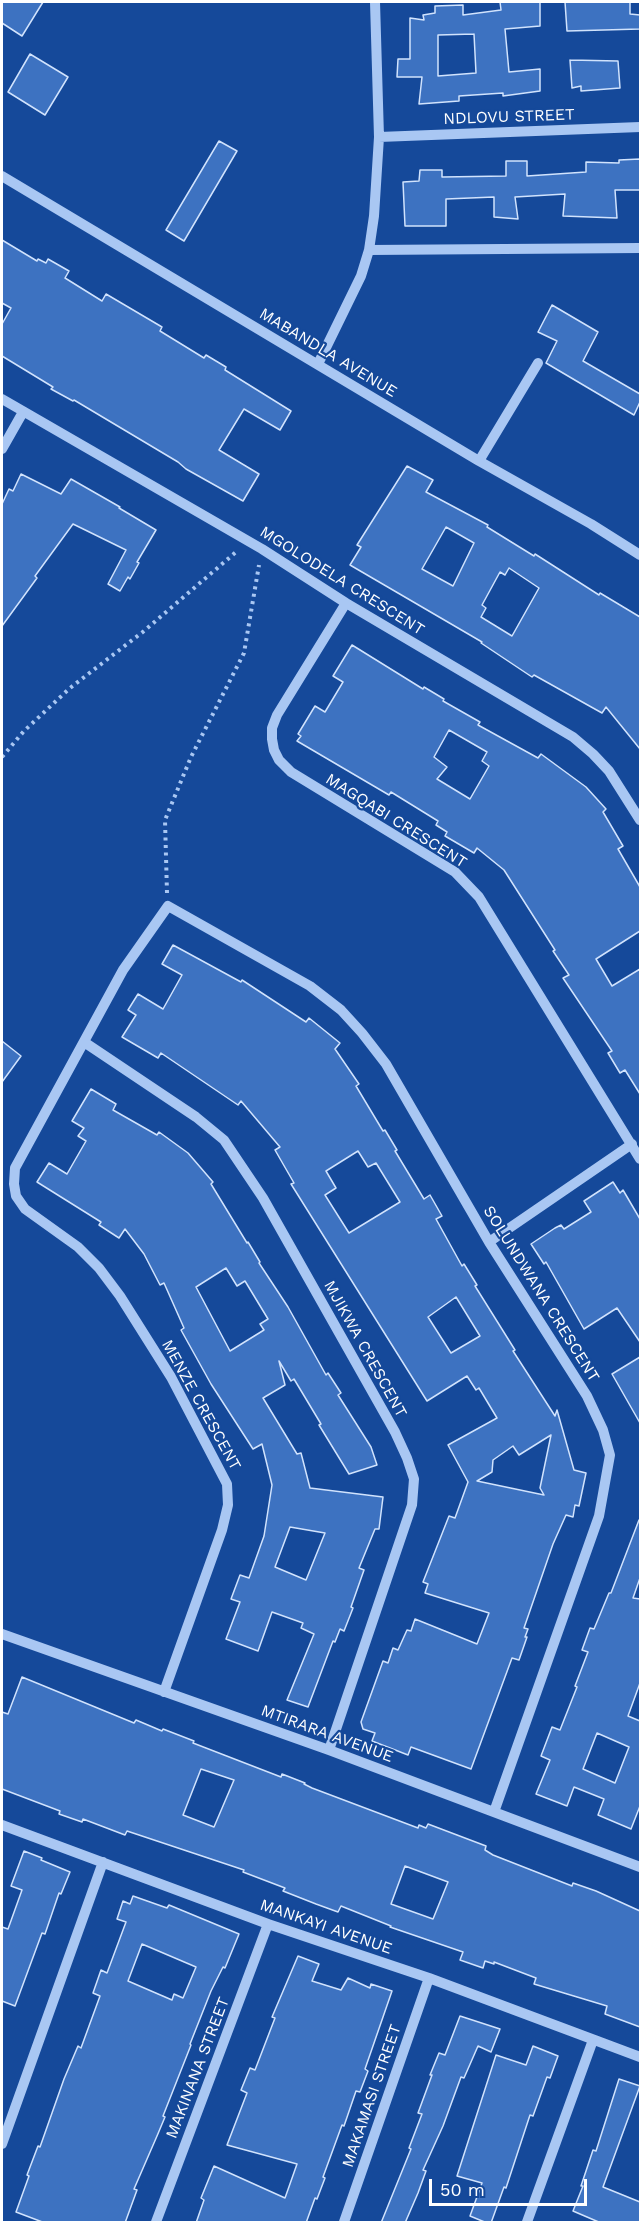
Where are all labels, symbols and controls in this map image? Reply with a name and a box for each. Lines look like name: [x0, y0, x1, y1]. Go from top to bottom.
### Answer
street label: NDLOVU STREET: [443, 105, 575, 129]
street label: MABANDLA AVENUE: [256, 304, 400, 402]
street label: MGOLODELA CRESCENT: [256, 522, 428, 640]
street label: MAGQABI CRESCENT: [322, 770, 470, 872]
street label: SOLUNDWANA CRESCENT: [479, 1203, 603, 1385]
street label: MJIKWA CRESCENT: [319, 1277, 411, 1421]
street label: MENZE CRESCENT: [157, 1336, 245, 1474]
street label: MTIRARA AVENUE: [258, 1701, 396, 1767]
street label: MANKAYI AVENUE: [257, 1895, 395, 1959]
street label: MAKINANA STREET: [162, 1995, 234, 2141]
street label: MAKAMASI STREET: [339, 2022, 405, 2170]
scale bar: [432, 2167, 590, 2205]
text: 50 m: [440, 2179, 485, 2200]

